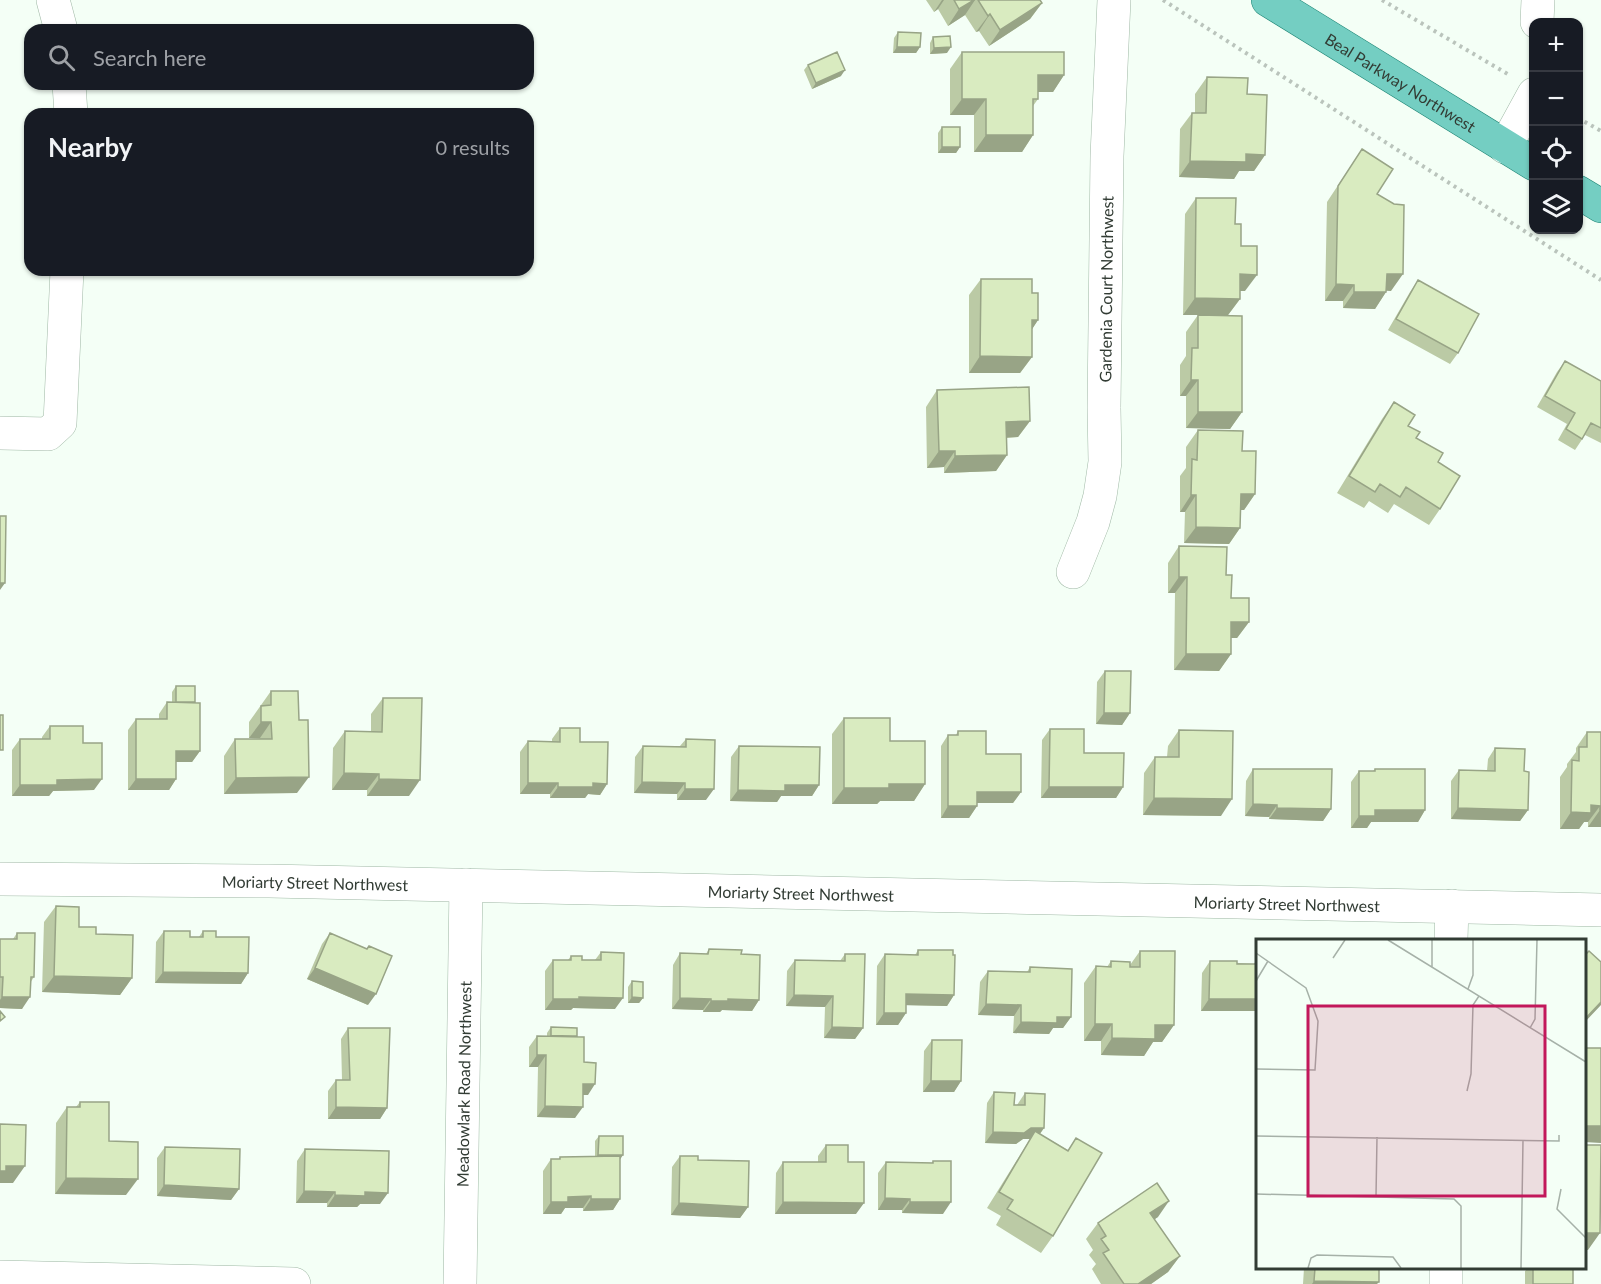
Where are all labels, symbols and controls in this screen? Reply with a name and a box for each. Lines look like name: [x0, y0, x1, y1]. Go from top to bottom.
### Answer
map controls: [1529, 18, 1583, 234]
button: +: [1529, 18, 1583, 72]
search box: [24, 24, 534, 90]
street label: Beal Parkway Northwest: [1322, 28, 1480, 136]
icon: search: [45, 41, 78, 74]
text: Search here: [93, 44, 206, 71]
button: −: [1529, 72, 1583, 126]
button: locate: [1529, 126, 1583, 180]
text: Nearby: [48, 131, 133, 163]
text: 0 results: [435, 135, 510, 159]
button: layers: [1529, 180, 1583, 234]
street label: Gardenia Court Northwest: [1095, 195, 1116, 383]
street label: Moriarty Street Northwest: [222, 871, 409, 894]
street label: Moriarty Street Northwest: [708, 881, 894, 904]
street label: Moriarty Street Northwest: [1193, 892, 1380, 915]
inset map: [1256, 939, 1586, 1269]
street label: Meadowlark Road Northwest: [452, 981, 474, 1187]

